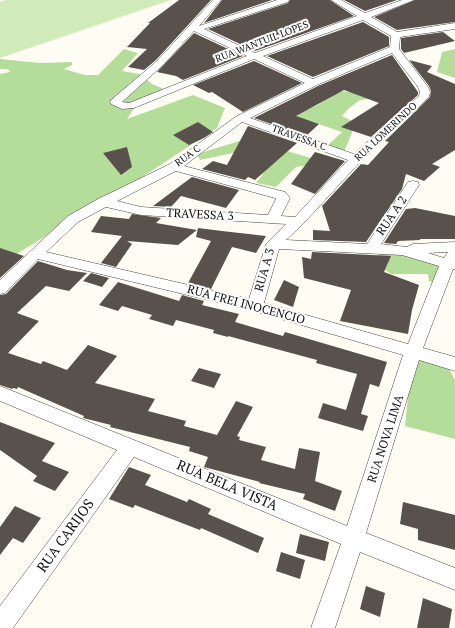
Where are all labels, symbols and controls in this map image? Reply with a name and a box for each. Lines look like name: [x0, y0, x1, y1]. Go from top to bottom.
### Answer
street label: RUA WANTUIL LOPES: [214, 19, 310, 65]
street label: RUA LOMERINDO: [352, 100, 420, 164]
street label: TRAVESSA C: [270, 123, 328, 153]
street label: RUA C: [173, 143, 203, 169]
street label: RUA A 2: [374, 194, 410, 238]
street label: TRAVESSA 3: [166, 206, 234, 224]
street label: RUA A 3: [252, 247, 278, 293]
street label: RUA FREI INOCENCIO: [186, 282, 306, 328]
street label: RUA NOVA LIMA: [365, 393, 407, 485]
street label: RUA BELA VISTA: [174, 457, 280, 515]
street label: RUA CARIJOS: [34, 496, 98, 576]

